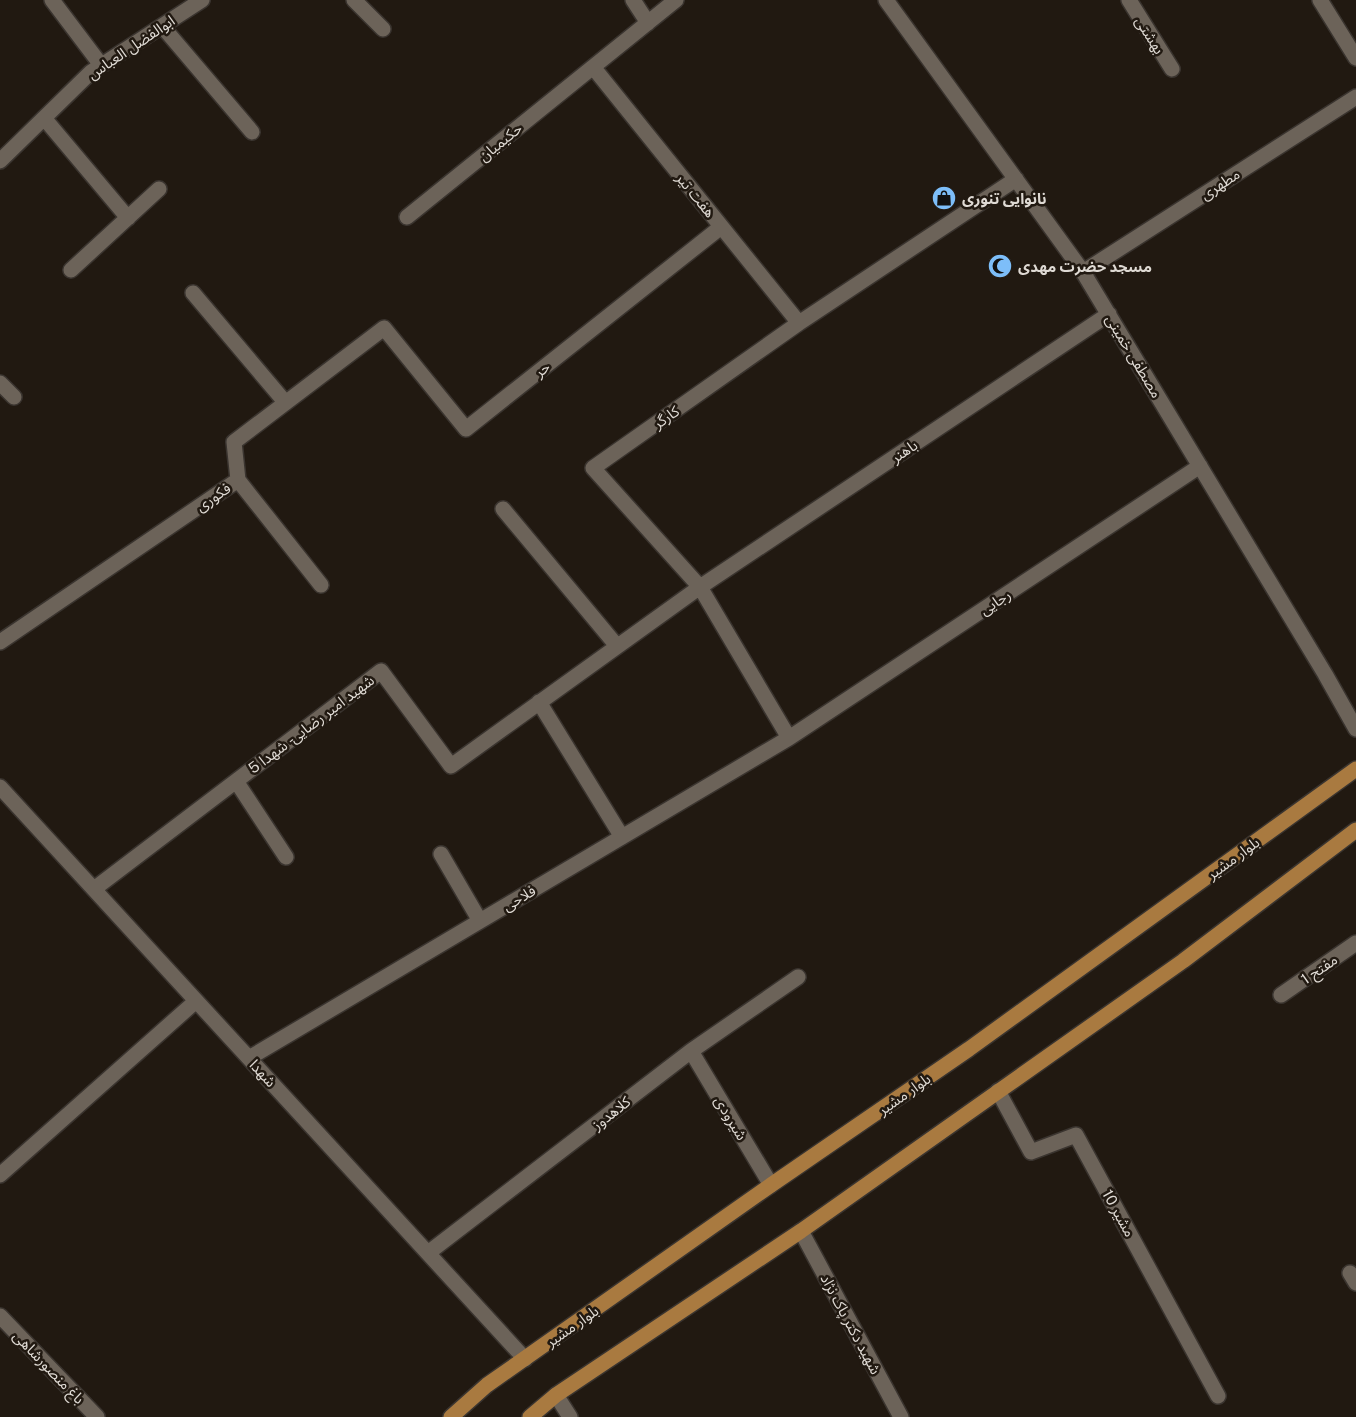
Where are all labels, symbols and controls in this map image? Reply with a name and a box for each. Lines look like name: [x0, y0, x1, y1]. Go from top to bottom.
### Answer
street label: ابوالفضل العباس: [84, 12, 178, 83]
street label: بهشتی: [1131, 13, 1168, 57]
street label: حکیمیان: [475, 119, 526, 165]
street label: مطهری: [1197, 165, 1243, 204]
street label: هفت تیر: [672, 169, 719, 221]
shop icon: نانوایی تنوری: [931, 185, 957, 211]
place label: نانوایی تنوری: [962, 190, 1046, 208]
mosque icon: مسجد حضرت مهدی: [987, 253, 1013, 279]
place label: مسجد حضرت مهدی: [1018, 258, 1152, 276]
street label: مصطفی خمینی: [1102, 311, 1166, 401]
street label: حر: [530, 358, 554, 382]
street label: کارگر: [649, 402, 683, 433]
street label: باهنر: [887, 436, 921, 467]
street label: فکوری: [192, 479, 234, 516]
street label: رجایی: [976, 586, 1014, 619]
street label: شهید امیر رضایی- شهدا 5: [245, 671, 378, 778]
street label: بلوار مشیر: [1203, 833, 1263, 884]
street label: فلاحی: [499, 881, 539, 915]
street label: مفتح 1: [1298, 950, 1343, 991]
street label: شهدا: [246, 1056, 280, 1091]
street label: بلوار مشیر: [874, 1070, 934, 1120]
street label: کلاهدوز: [588, 1092, 635, 1135]
street label: شیرودی: [710, 1093, 751, 1144]
street label: مشیر 10: [1098, 1187, 1139, 1240]
street label: شهید دکتر پاک نژاد: [816, 1271, 885, 1378]
street label: بلوار مشیر: [542, 1302, 602, 1352]
street label: باغ منصورشاهی: [7, 1327, 88, 1410]

